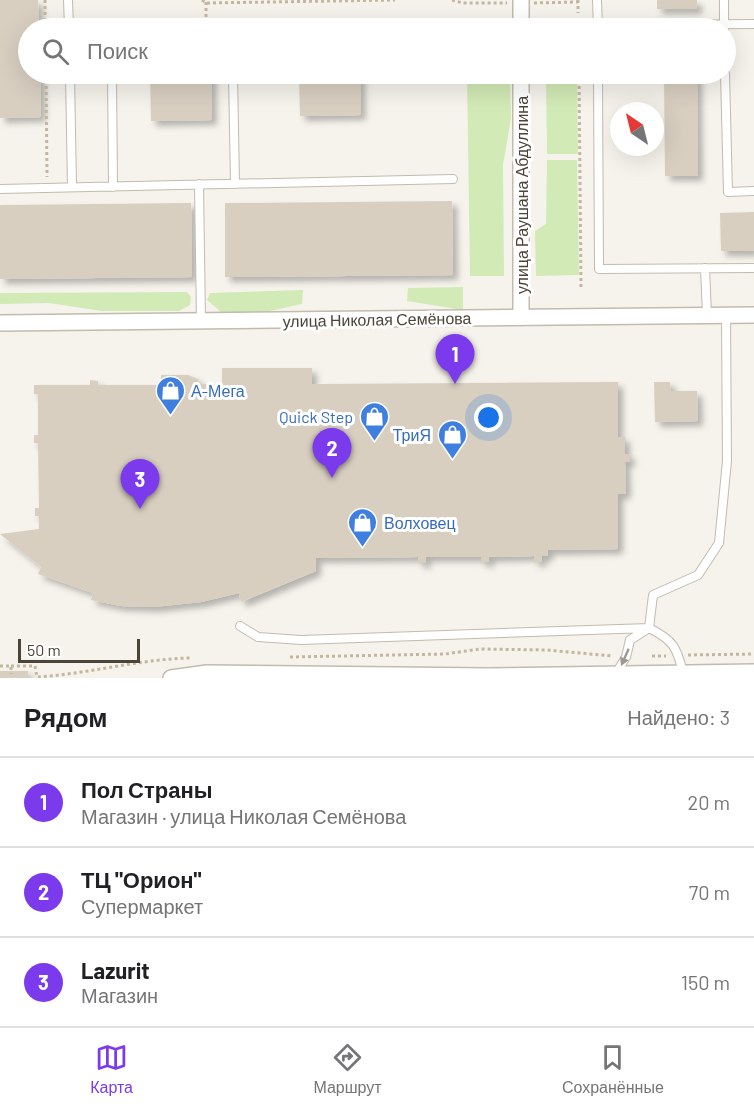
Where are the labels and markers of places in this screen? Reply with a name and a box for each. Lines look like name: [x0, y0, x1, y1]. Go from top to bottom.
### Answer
pin: 1: [436, 334, 474, 384]
shop icon: А-Мега: [154, 374, 186, 416]
place label: А-Мега: [191, 381, 245, 400]
shop icon: Quick Step: [358, 400, 390, 442]
place label: Quick Step: [279, 407, 353, 426]
shop icon: ТриЯ: [436, 418, 468, 460]
place label: ТриЯ: [393, 425, 431, 444]
pin: 2: [312, 428, 352, 478]
pin: 3: [120, 460, 160, 509]
shop icon: Волховец: [347, 506, 379, 548]
place label: Волховец: [384, 513, 456, 532]

